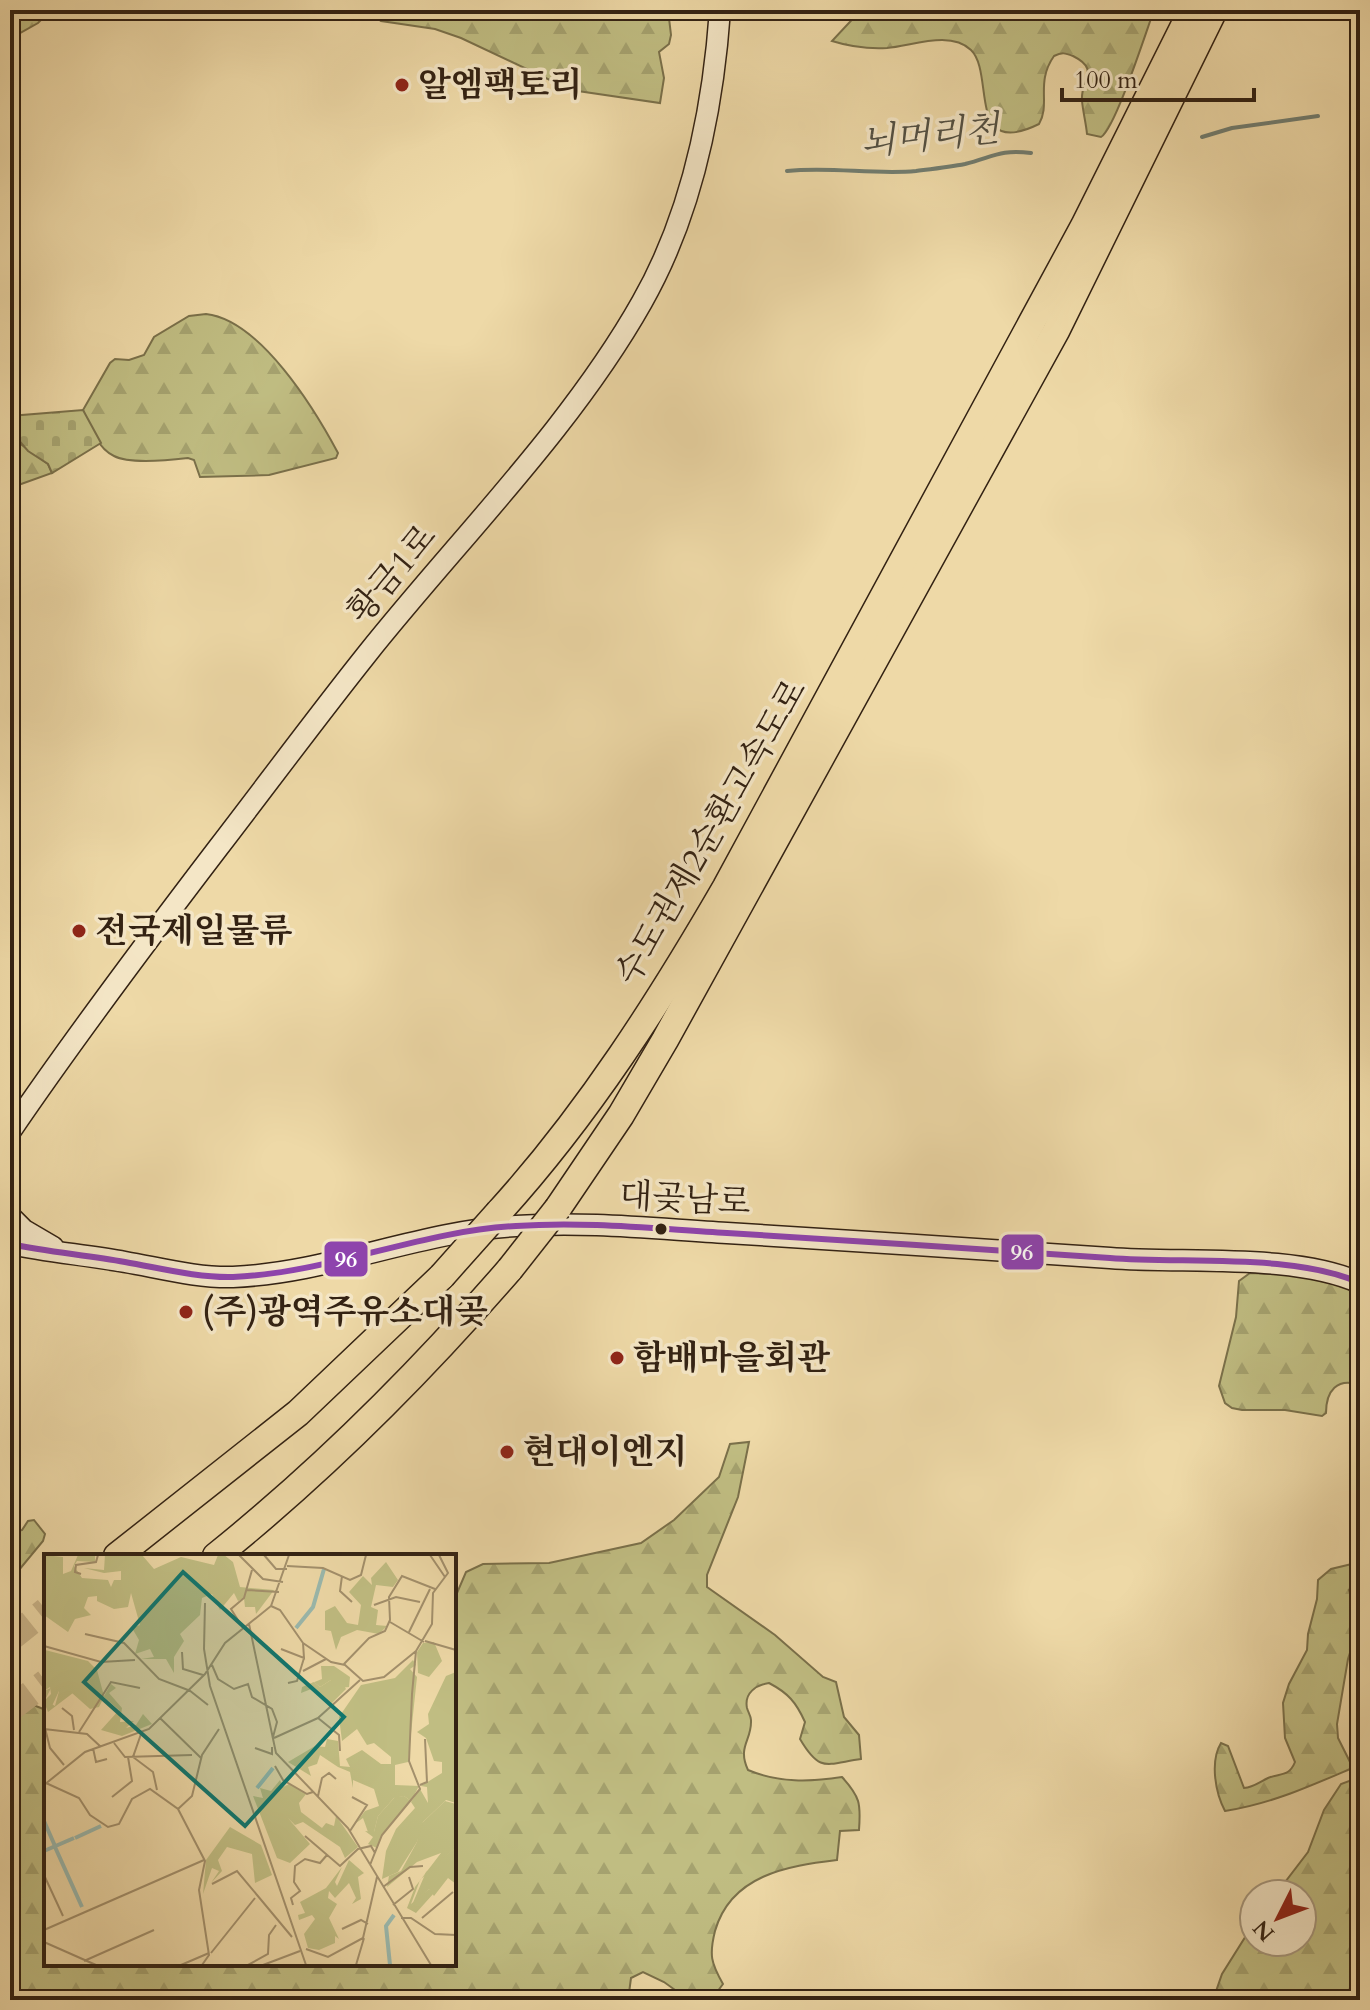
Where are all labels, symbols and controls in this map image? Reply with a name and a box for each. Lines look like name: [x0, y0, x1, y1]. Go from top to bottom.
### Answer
scale bar: [1062, 52, 1254, 102]
place label: 알엠팩토리: [418, 62, 582, 108]
text: 100 m: [1074, 64, 1138, 97]
marker: 알엠팩토리: [393, 76, 411, 94]
water label: 뇌머리천: [858, 104, 1004, 168]
street label: 황금1로: [337, 515, 447, 633]
street label: 수도권제2순환고속도로: [605, 671, 817, 993]
place label: 전국제일물류: [95, 908, 292, 954]
marker: 전국제일물류: [70, 922, 88, 940]
street label: 대곶남로: [618, 1173, 752, 1225]
unlabelled marker: [653, 1221, 669, 1237]
line badge: 96: [1000, 1233, 1045, 1271]
text: 96: [1011, 1238, 1033, 1268]
line badge: 96: [323, 1240, 369, 1278]
text: 96: [335, 1245, 357, 1275]
place label: (주)광역주유소대곶: [202, 1289, 488, 1335]
marker: (주)광역주유소대곶: [177, 1303, 195, 1321]
place label: 함배마을회관: [633, 1335, 830, 1381]
marker: 함배마을회관: [608, 1349, 626, 1367]
place label: 현대이엔지: [523, 1429, 687, 1475]
marker: 현대이엔지: [498, 1443, 516, 1461]
inset map: [44, 1554, 456, 1966]
north arrow: [1238, 1878, 1318, 1958]
text: N: [1246, 1914, 1281, 1948]

